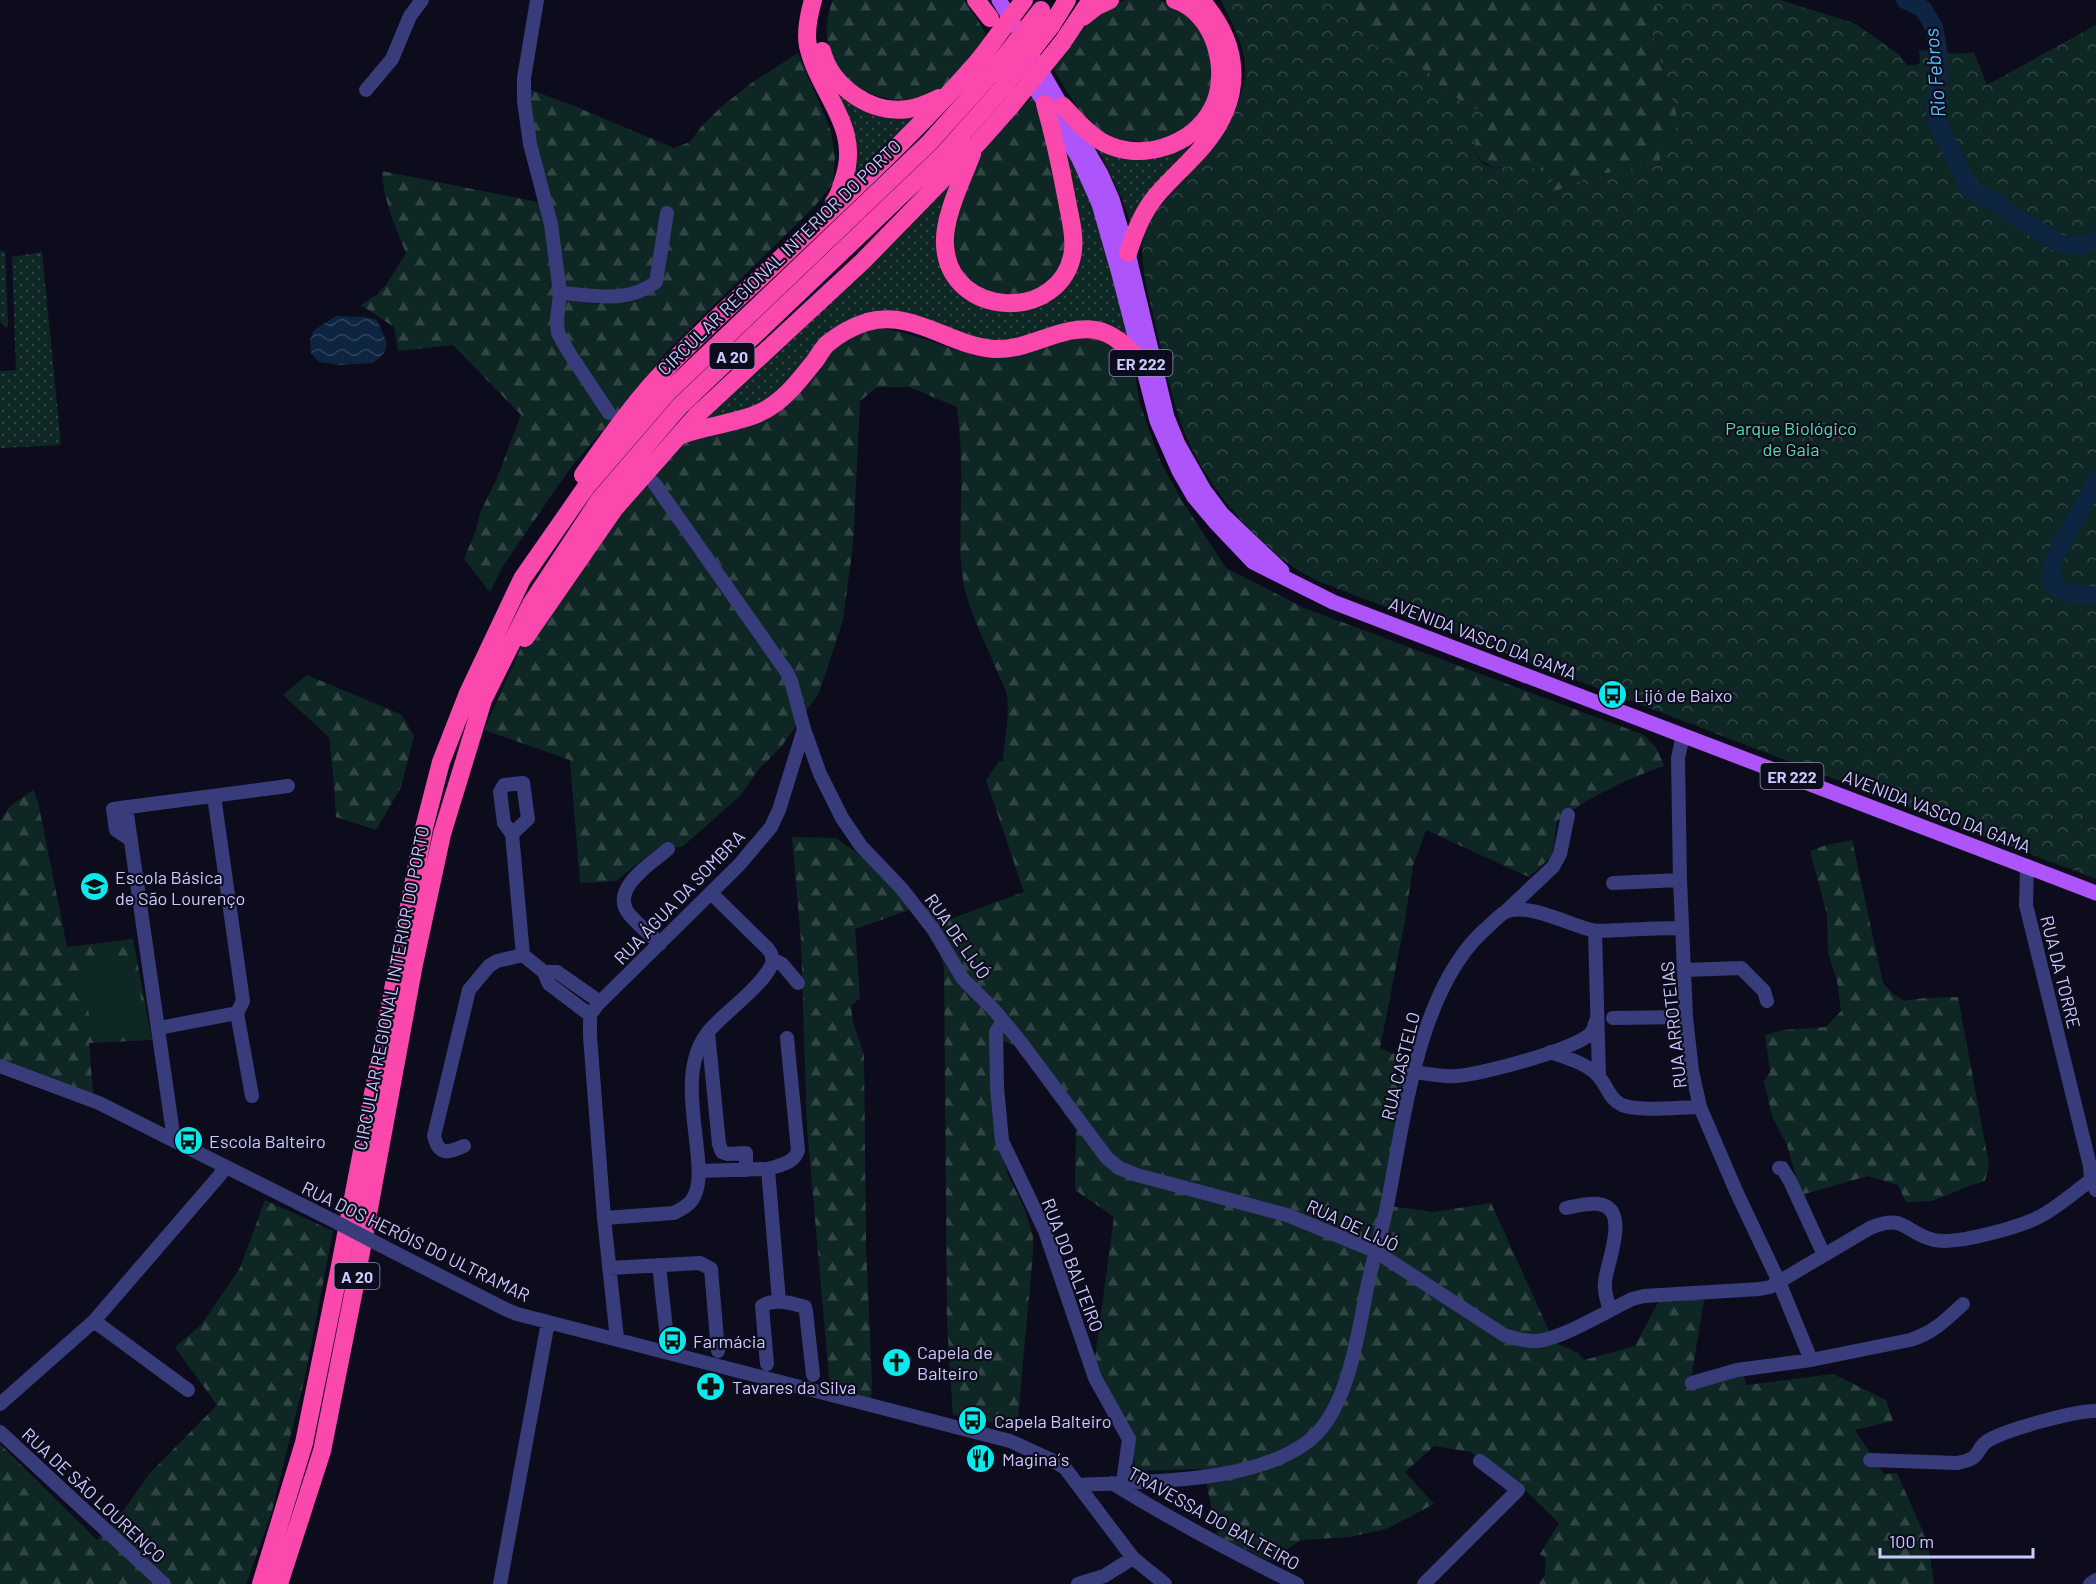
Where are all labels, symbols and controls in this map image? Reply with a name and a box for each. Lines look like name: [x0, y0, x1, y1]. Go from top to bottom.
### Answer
water label: Rio Febros: [1918, 27, 1950, 119]
street label: CIRCULAR REGIONAL INTERIOR DO PORTO: [653, 134, 905, 380]
road number: A 20: [710, 343, 754, 369]
road number: ER 222: [1110, 350, 1172, 376]
park label: Parque Biológico de Gaia: [1725, 417, 1857, 460]
street label: AVENIDA VASCO DA GAMA: [1386, 592, 1580, 684]
bus stop icon: Lijó de Baixo: [1597, 679, 1629, 711]
place label: Lijó de Baixo: [1634, 684, 1732, 706]
road number: ER 222: [1760, 763, 1824, 789]
street label: AVENIDA VASCO DA GAMA: [1840, 765, 2034, 857]
street label: CIRCULAR REGIONAL INTERIOR DO PORTO: [349, 824, 433, 1152]
street label: RUA ÁGUA DA SOMBRA: [609, 825, 749, 969]
place label: Escola Básica de São Lourenço: [115, 866, 245, 909]
school or university icon: Escola Básica de São Lourenço: [78, 871, 110, 903]
street label: RUA DE LIJÓ: [921, 889, 995, 983]
street label: RUA DA TORRE: [2036, 913, 2086, 1031]
street label: RUA ARROTEIAS: [1655, 960, 1691, 1090]
street label: RUA CASTELO: [1376, 1010, 1424, 1122]
bus stop icon: Escola Balteiro: [172, 1125, 204, 1157]
place label: Escola Balteiro: [209, 1130, 326, 1152]
street label: RUA DOS HERÓIS DO ULTRAMAR: [298, 1176, 534, 1306]
street label: RUA DE LIJÓ: [1303, 1194, 1403, 1256]
street label: RUA DO BALTEIRO: [1037, 1195, 1109, 1335]
road number: A 20: [334, 1263, 380, 1289]
bus stop icon: Farmácia: [656, 1325, 688, 1357]
place label: Farmácia: [693, 1330, 766, 1352]
place label: Capela de Balteiro: [917, 1341, 993, 1384]
church icon: Capela de Balteiro: [880, 1346, 912, 1378]
pharmacy icon: Tavares da Silva: [695, 1371, 727, 1403]
place label: Tavares da Silva: [732, 1376, 856, 1398]
bus stop icon: Capela Balteiro: [957, 1405, 989, 1437]
place label: Capela Balteiro: [994, 1410, 1112, 1432]
street label: RUA DE SÃO LOURENÇO: [18, 1423, 170, 1567]
restaurant icon: Magina´s: [965, 1443, 997, 1475]
place label: Magina´s: [1002, 1448, 1069, 1470]
street label: TRAVESSA DO BALTEIRO: [1124, 1462, 1304, 1574]
scale bar: [1880, 1521, 2033, 1559]
text: 100 m: [1889, 1530, 1934, 1552]

